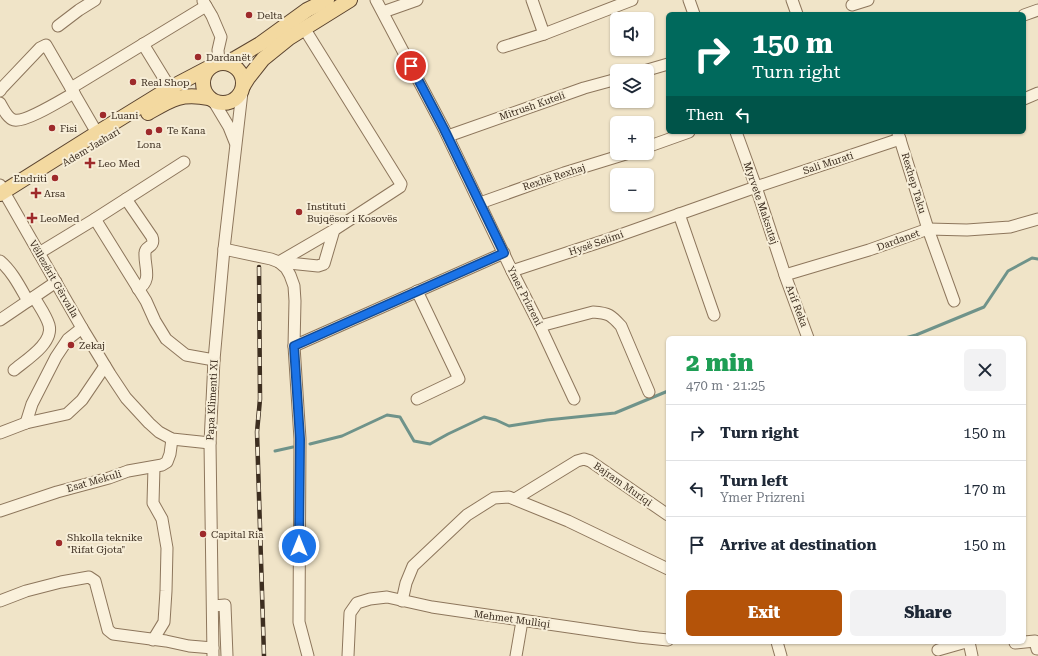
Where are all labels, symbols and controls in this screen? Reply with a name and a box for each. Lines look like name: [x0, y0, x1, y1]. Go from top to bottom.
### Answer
marker: Delta: [244, 10, 254, 20]
place label: Delta: [257, 10, 283, 21]
map controls: [610, 12, 654, 212]
button: sound: [610, 12, 654, 56]
text: 150 m: [752, 27, 833, 60]
icon: right: [686, 28, 738, 80]
pin: [394, 49, 428, 83]
marker: Dardanët: [193, 52, 203, 62]
place label: Dardanët: [206, 52, 251, 63]
icon: arrive: [400, 55, 422, 77]
text: Turn right: [752, 61, 840, 82]
button: layers: [610, 64, 654, 108]
marker: Real Shop: [128, 77, 138, 87]
place label: Real Shop: [141, 77, 190, 88]
street label: Mitrush Kuteli: [498, 90, 566, 122]
icon: left: [732, 104, 754, 126]
text: Then: [686, 106, 724, 124]
marker: Luani: [98, 110, 108, 120]
place label: Luani: [111, 110, 139, 121]
button: +: [610, 116, 654, 160]
marker: Fisi: [47, 123, 57, 133]
place label: Fisi: [60, 123, 77, 134]
street label: Adem Jashari: [60, 125, 122, 169]
marker: Te Kana: [154, 125, 164, 135]
place label: Te Kana: [167, 125, 206, 136]
marker: Lona: [144, 127, 154, 137]
place label: Lona: [137, 139, 162, 150]
street label: Sali Murati: [801, 150, 855, 176]
street label: Rexhep Taku: [900, 151, 929, 215]
marker: Leo Med: [85, 158, 95, 168]
place label: Leo Med: [98, 158, 140, 169]
street label: Myrvete Maksutaj: [742, 160, 780, 246]
street label: Rexhë Rexhaj: [521, 162, 587, 192]
button: −: [610, 168, 654, 212]
place label: Endriti: [14, 173, 47, 184]
marker: Endriti: [50, 173, 60, 183]
marker: Arsa: [31, 188, 41, 198]
place label: Arsa: [44, 188, 66, 199]
place label: Instituti Bujqësor i Kosovës: [307, 201, 398, 224]
marker: Instituti Bujqësor i Kosovës: [294, 207, 304, 217]
marker: LeoMed: [27, 213, 37, 223]
place label: LeoMed: [40, 213, 80, 224]
street label: Dardanet: [875, 227, 921, 253]
street label: Hysë Selimi: [567, 228, 625, 258]
street label: Vëllezërit Gërvalla: [27, 238, 81, 320]
street label: Ymer Prizreni: [505, 264, 545, 328]
street label: Arif Reka: [784, 283, 810, 329]
marker: Zekaj: [66, 340, 76, 350]
place label: Zekaj: [79, 340, 105, 351]
text: 2 min: [686, 349, 753, 377]
button: close: [964, 349, 1006, 391]
street label: Papa Klimenti XI: [204, 359, 220, 441]
text: 470 m · 21:25: [686, 378, 765, 393]
icon: right: [686, 422, 708, 444]
text: Turn right: [720, 424, 799, 442]
text: 150 m: [963, 424, 1006, 442]
street label: Bajram Muriqi: [592, 460, 654, 508]
street label: Esat Mekuli: [65, 468, 123, 494]
text: Turn left: [720, 472, 788, 490]
icon: left: [686, 478, 708, 500]
text: 170 m: [963, 480, 1006, 498]
text: Ymer Prizreni: [720, 490, 805, 505]
position arrow: [278, 525, 320, 567]
marker: Capital Ria: [198, 529, 208, 539]
place label: Capital Ria: [211, 529, 264, 540]
place label: Shkolla teknike "Rifat Gjota": [67, 532, 143, 555]
icon: arrive: [686, 534, 708, 556]
text: Arrive at destination: [720, 536, 876, 554]
text: 150 m: [963, 536, 1006, 554]
marker: Shkolla teknike "Rifat Gjota": [54, 538, 64, 548]
button: Exit: [686, 590, 842, 636]
button: Share: [850, 590, 1006, 636]
street label: Mehmet Mulliqi: [473, 608, 551, 630]

